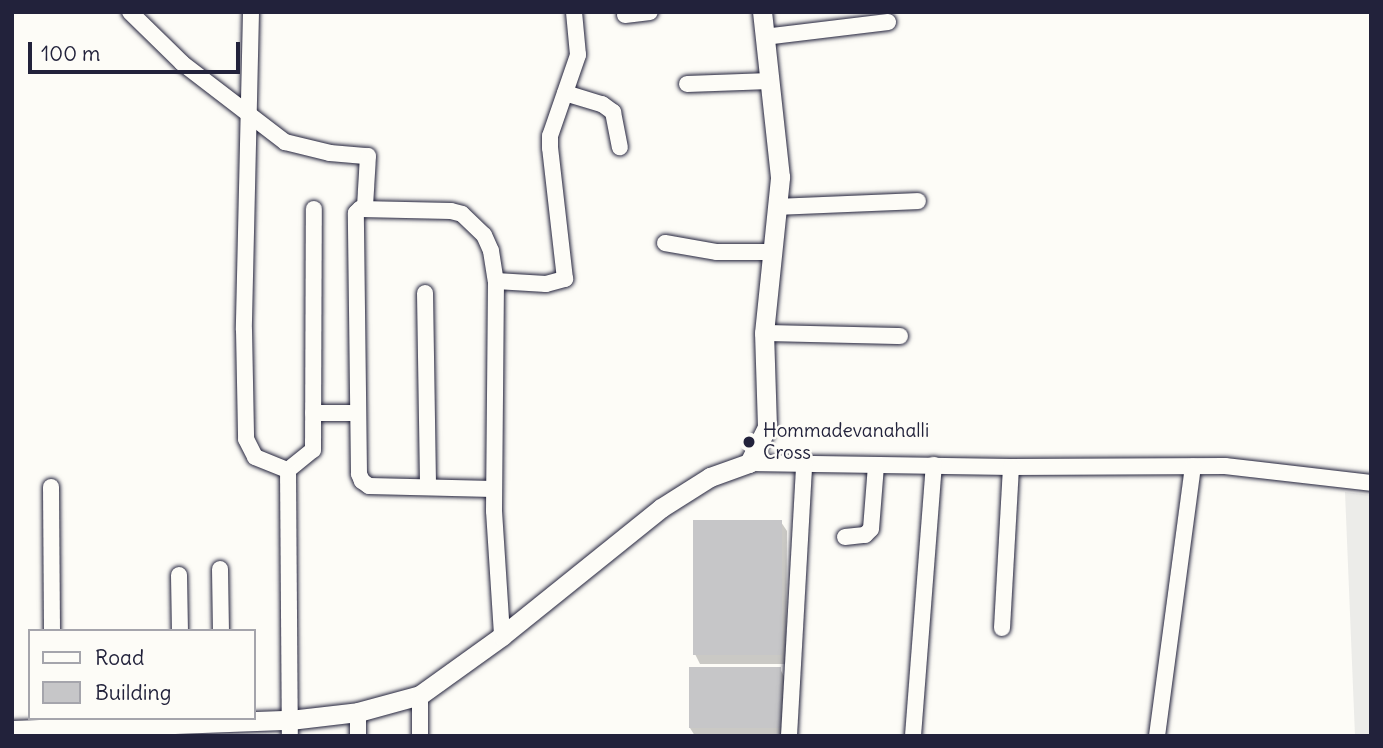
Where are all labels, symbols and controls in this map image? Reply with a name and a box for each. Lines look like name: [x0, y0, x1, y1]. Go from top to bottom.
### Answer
scale bar: [32, 28, 243, 72]
text: 100 m: [41, 40, 100, 67]
place label: Hommadevanahalli Cross: [763, 420, 929, 464]
marker: Hommadevanahalli Cross: [741, 434, 757, 450]
legend: [28, 629, 256, 720]
text: Road: [95, 644, 144, 671]
text: Building: [95, 679, 171, 706]

